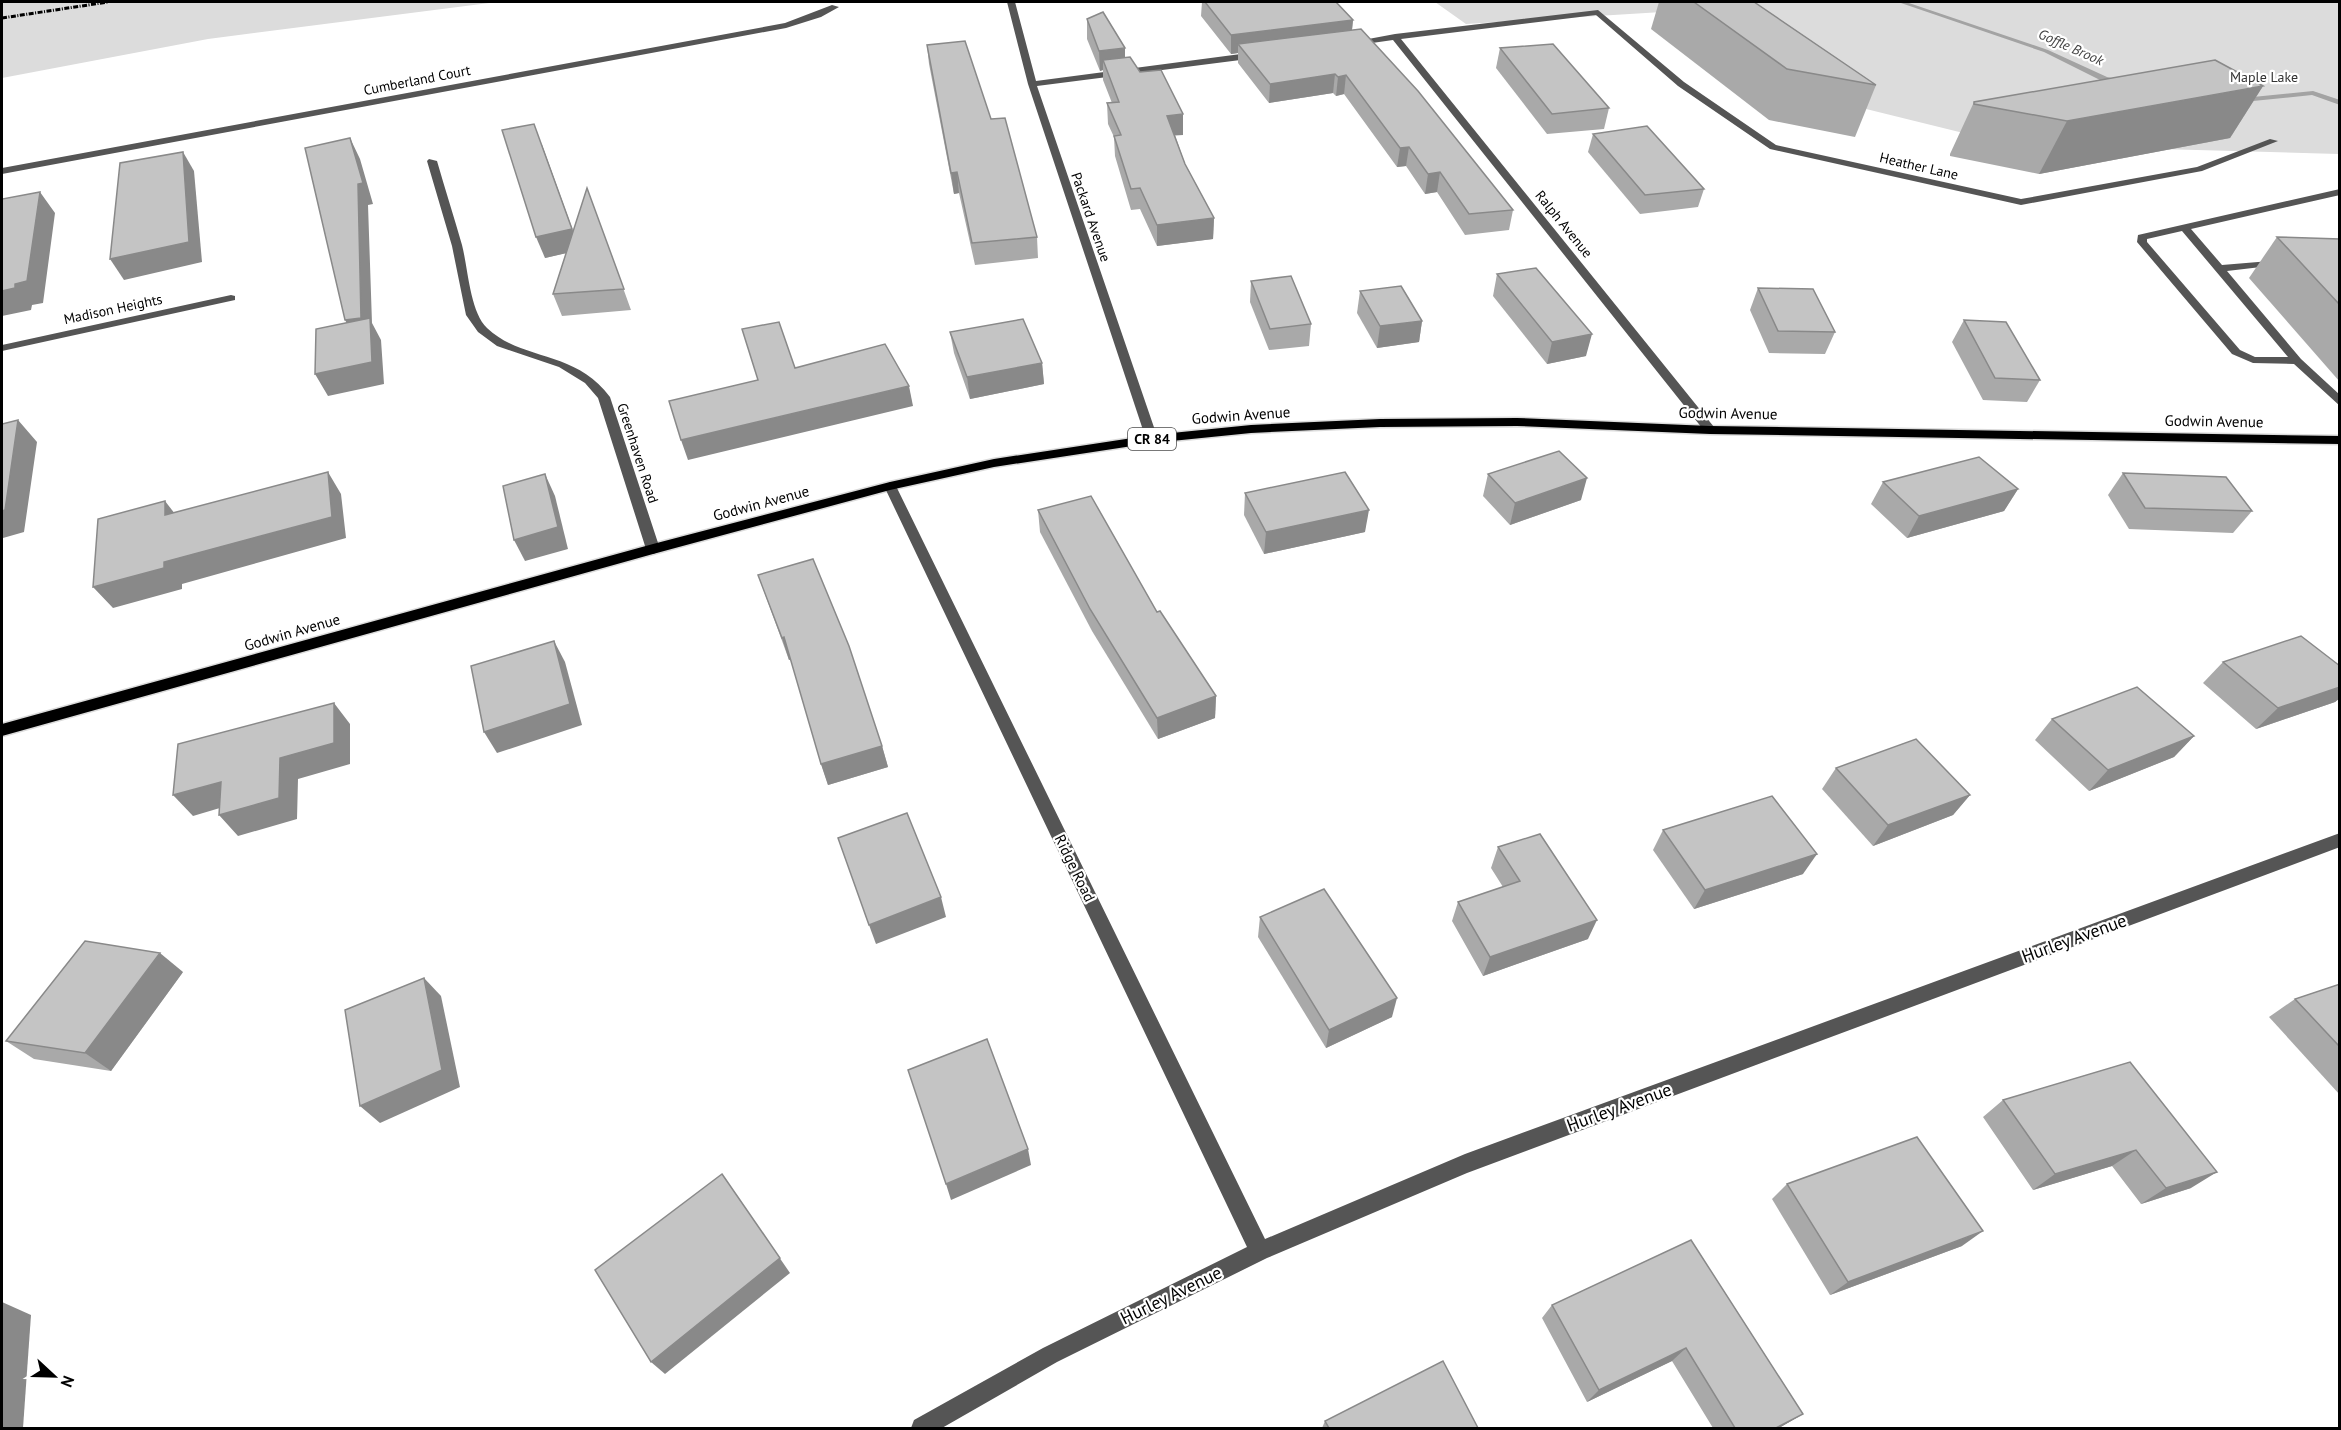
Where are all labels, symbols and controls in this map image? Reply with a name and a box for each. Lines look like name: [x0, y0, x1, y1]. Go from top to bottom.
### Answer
water label: Goffle Brook: [2036, 25, 2107, 70]
street label: Cumberland Court: [362, 61, 472, 99]
park label: Maple Lake: [2230, 68, 2298, 86]
street label: Heather Lane: [1878, 148, 1960, 184]
street label: Packard Avenue: [1067, 170, 1115, 264]
street label: Ralph Avenue: [1531, 187, 1597, 261]
street label: Madison Heights: [62, 290, 164, 328]
street label: Greenhaven Road: [613, 401, 663, 505]
street label: Godwin Avenue: [1191, 402, 1291, 428]
street label: Godwin Avenue: [1678, 403, 1778, 423]
street label: Godwin Avenue: [2164, 411, 2264, 431]
road number: CR 84: [1128, 428, 1176, 450]
street label: Godwin Avenue: [711, 481, 811, 525]
street label: Godwin Avenue: [242, 609, 342, 655]
street label: Ridge Road: [1051, 831, 1099, 905]
street label: Hurley Avenue: [2018, 908, 2130, 968]
street label: Hurley Avenue: [1563, 1077, 1675, 1137]
street label: Hurley Avenue: [1116, 1261, 1226, 1329]
north arrow: [24, 1346, 84, 1406]
text: N: [57, 1373, 79, 1390]

